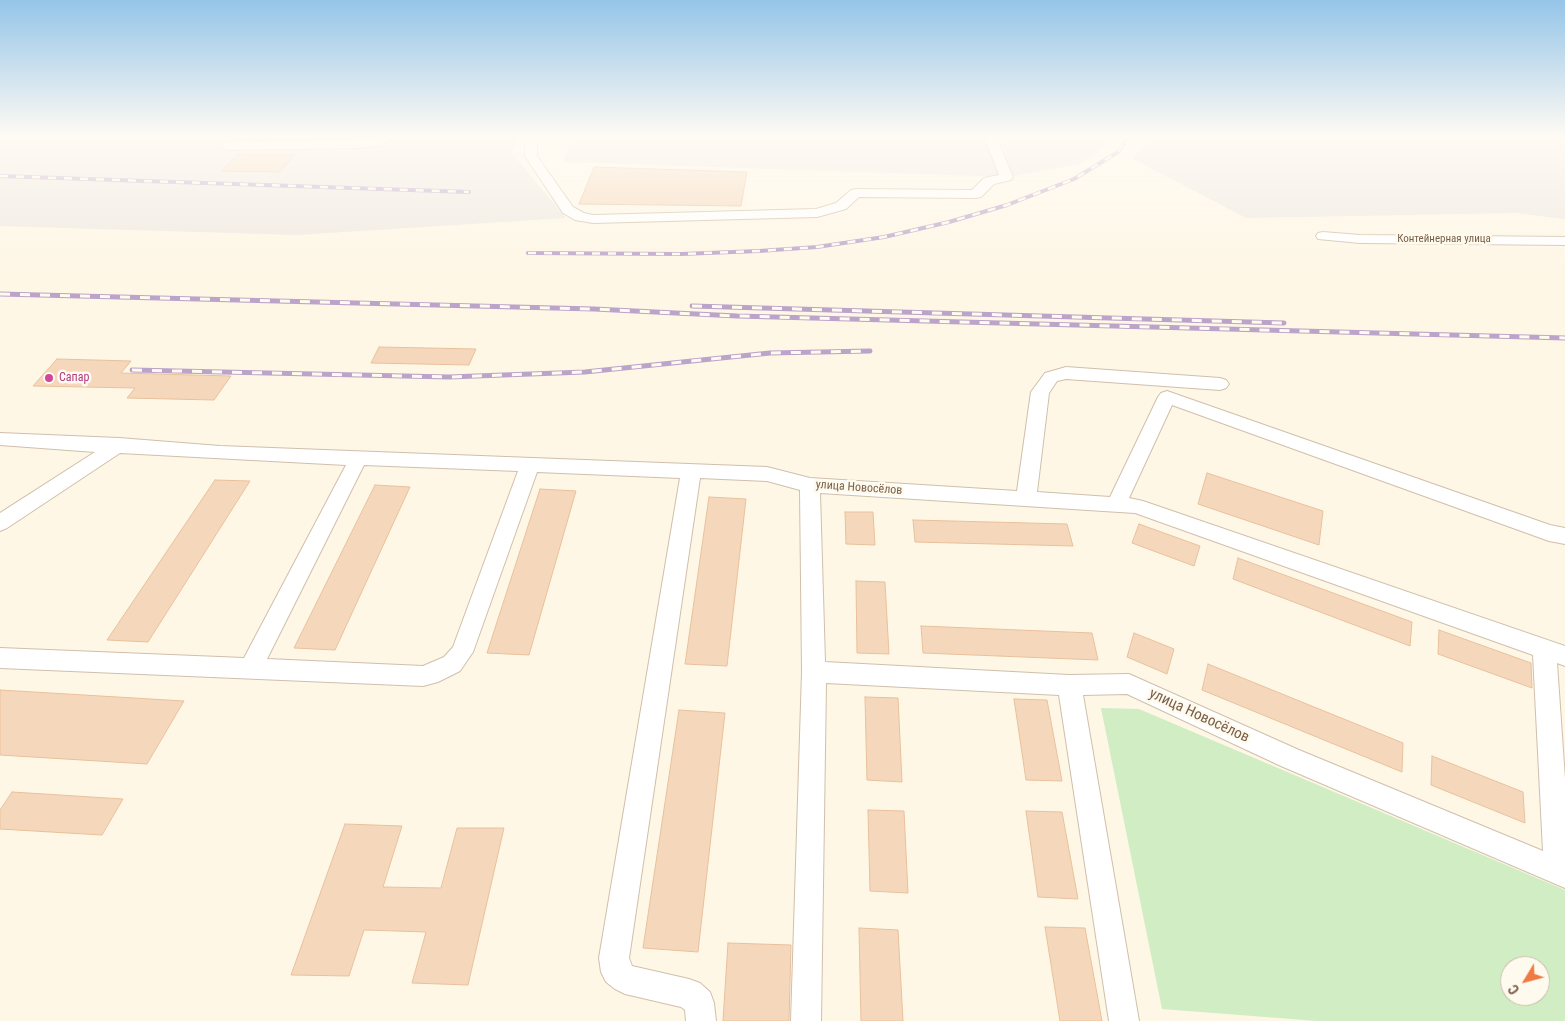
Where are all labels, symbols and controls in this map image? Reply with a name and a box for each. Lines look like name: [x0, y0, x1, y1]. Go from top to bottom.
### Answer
street label: Контейнерная улица: [1397, 232, 1491, 246]
place label: Сапар: [59, 371, 89, 385]
marker: Сапар: [43, 372, 55, 384]
street label: улица Новосёлов: [815, 478, 903, 498]
street label: улица Новосёлов: [1146, 685, 1252, 747]
north arrow: [1500, 956, 1550, 1006]
text: С: [1505, 981, 1523, 997]

